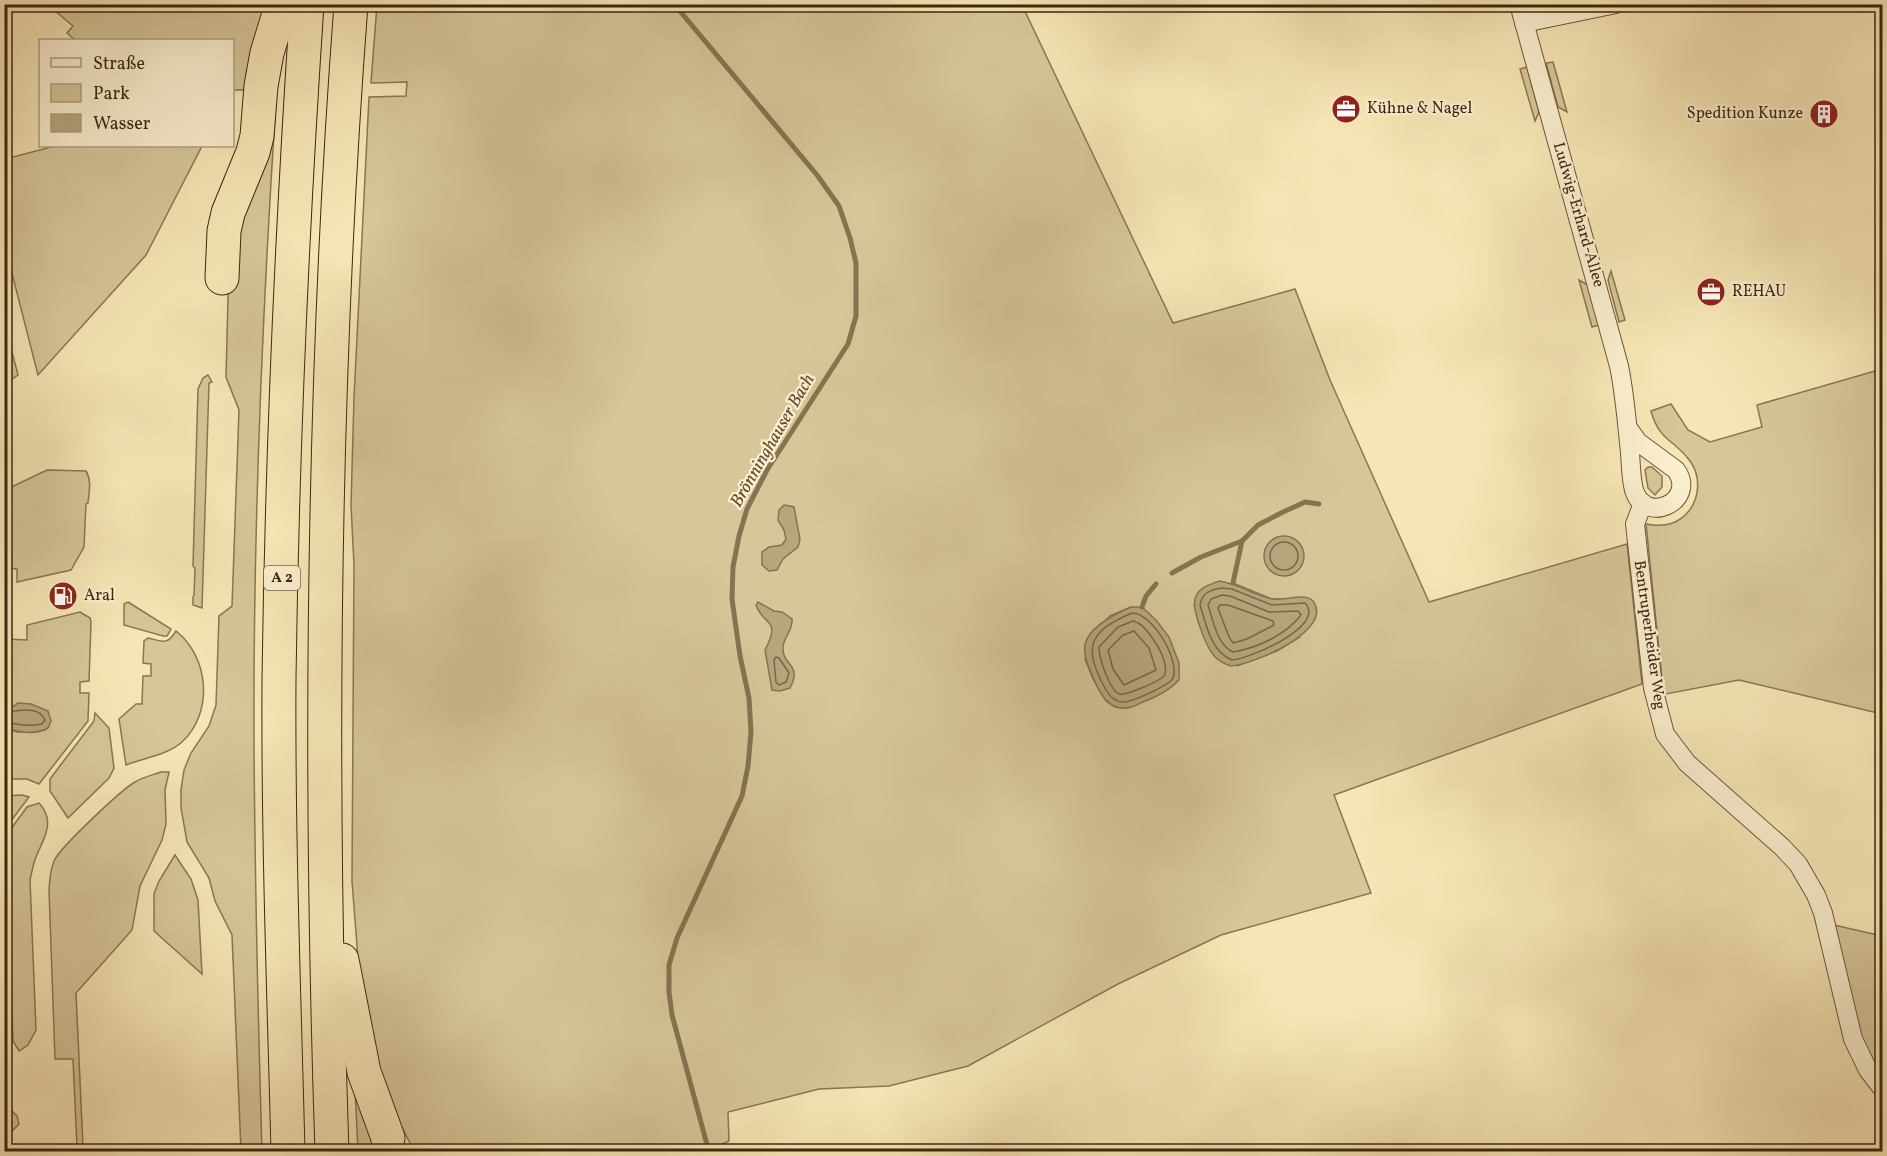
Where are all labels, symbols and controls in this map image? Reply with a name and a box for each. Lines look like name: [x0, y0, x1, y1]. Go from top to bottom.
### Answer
legend: [39, 39, 234, 147]
text: Straße: [93, 52, 145, 77]
text: Park: [93, 82, 130, 107]
office icon: Kühne & Nagel: [1330, 93, 1362, 125]
place label: Kühne & Nagel: [1367, 98, 1472, 120]
building icon: Spedition Kunze: [1808, 98, 1840, 130]
place label: Spedition Kunze: [1687, 103, 1803, 125]
text: Wasser: [93, 112, 151, 137]
street label: Ludwig-Erhard-Allee: [1547, 140, 1609, 290]
office icon: REHAU: [1695, 276, 1727, 308]
place label: REHAU: [1732, 281, 1786, 303]
water label: Brönninghauser Bach: [725, 370, 821, 512]
street label: Bentruperheider Weg: [1628, 559, 1670, 711]
road number: A 2: [264, 566, 300, 590]
fuel station icon: Aral: [47, 580, 79, 612]
place label: Aral: [84, 585, 115, 607]

